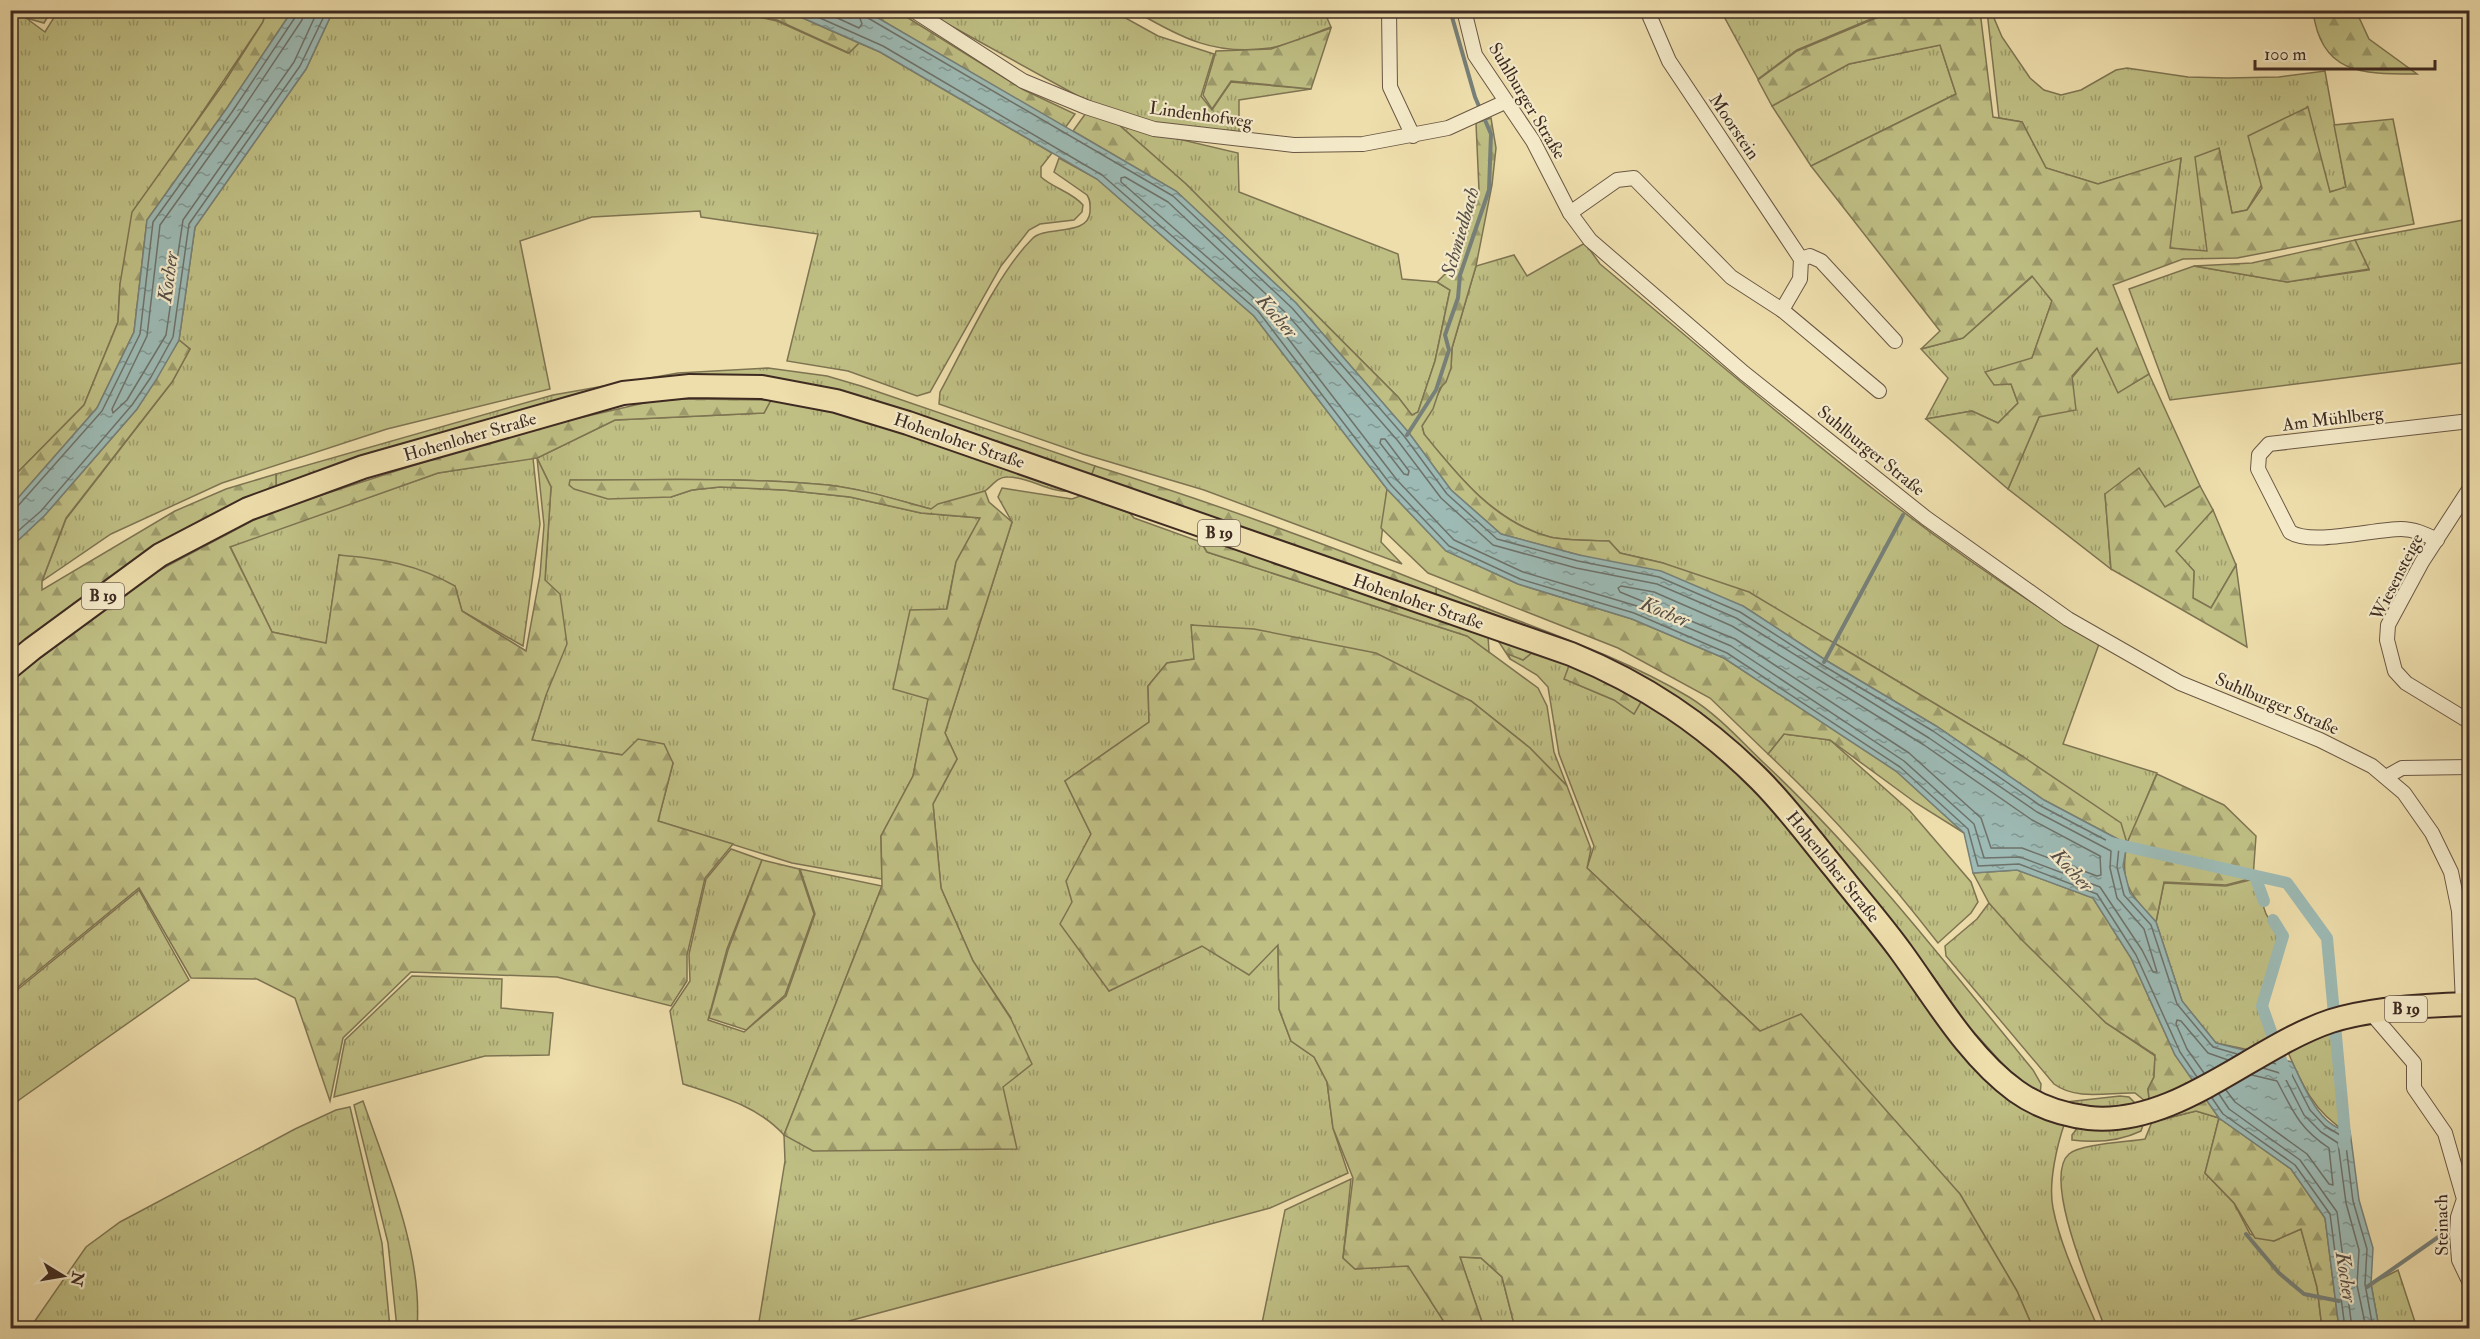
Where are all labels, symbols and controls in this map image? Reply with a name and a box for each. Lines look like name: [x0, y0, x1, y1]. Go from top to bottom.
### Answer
scale bar: [2255, 33, 2435, 71]
street label: Suhlburger Straße: [1483, 38, 1571, 164]
text: 100 m: [2264, 43, 2307, 66]
street label: Moorstein: [1704, 90, 1764, 164]
street label: Lindenhofweg: [1148, 96, 1255, 134]
water label: Schmiedbach: [1435, 184, 1485, 281]
water label: Kocher: [152, 249, 184, 305]
water label: Kocher: [1250, 288, 1304, 344]
street label: Suhlburger Straße: [1812, 401, 1930, 502]
street label: Am Mühlberg: [2280, 401, 2386, 437]
street label: Hohenloher Straße: [401, 407, 540, 467]
street label: Hohenloher Straße: [890, 408, 1028, 474]
road number: B 19: [1198, 520, 1240, 546]
street label: Wiesensteige: [2365, 529, 2429, 625]
street label: Hohenloher Straße: [1349, 569, 1487, 635]
road number: B 19: [82, 583, 124, 609]
water label: Kocher: [1636, 591, 1695, 634]
street label: Suhlburger Straße: [2212, 668, 2343, 741]
street label: Hohenloher Straße: [1781, 806, 1885, 928]
water label: Kocher: [2045, 842, 2099, 898]
road number: B 19: [2385, 996, 2427, 1022]
street label: Steinach: [2430, 1193, 2454, 1256]
north arrow: [33, 1246, 93, 1306]
water label: Kocher: [2330, 1249, 2363, 1305]
text: N: [65, 1269, 88, 1288]

